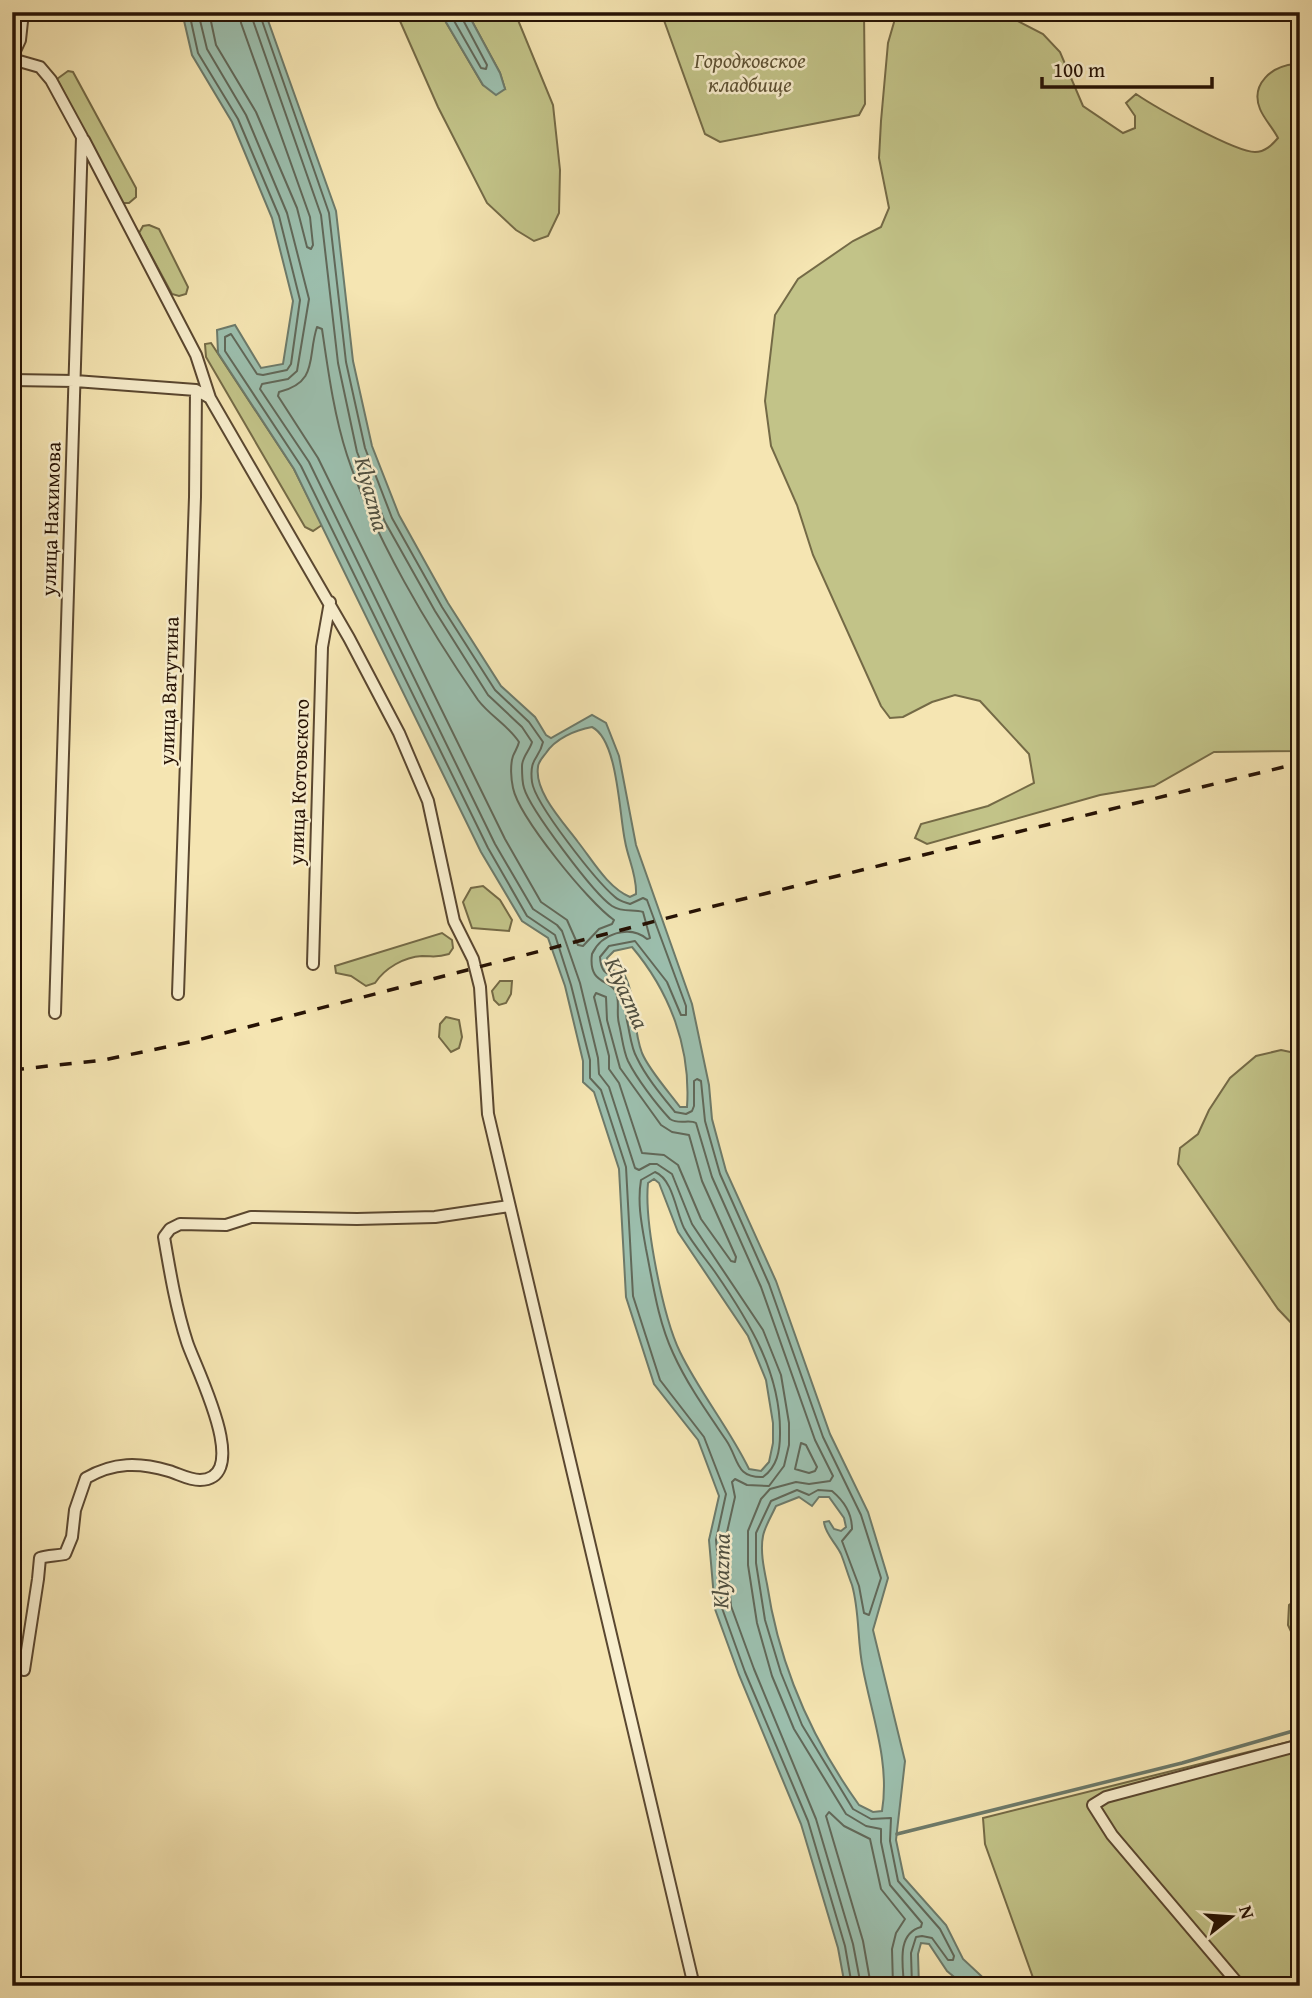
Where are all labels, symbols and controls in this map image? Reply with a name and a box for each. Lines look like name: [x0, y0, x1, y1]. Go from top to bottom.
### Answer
park label: Городковское кладбище: [693, 45, 806, 100]
scale bar: [1042, 46, 1212, 90]
text: 100 m: [1053, 54, 1105, 85]
street label: улица Нахимова: [32, 441, 69, 598]
water label: Klyazma: [347, 452, 398, 535]
street label: улица Ватутина: [150, 616, 187, 767]
street label: улица Котовского: [280, 698, 317, 867]
water label: Klyazma: [597, 951, 658, 1034]
water label: Klyazma: [703, 1533, 738, 1610]
north arrow: [1196, 1882, 1266, 1952]
text: N: [1232, 1902, 1263, 1922]

